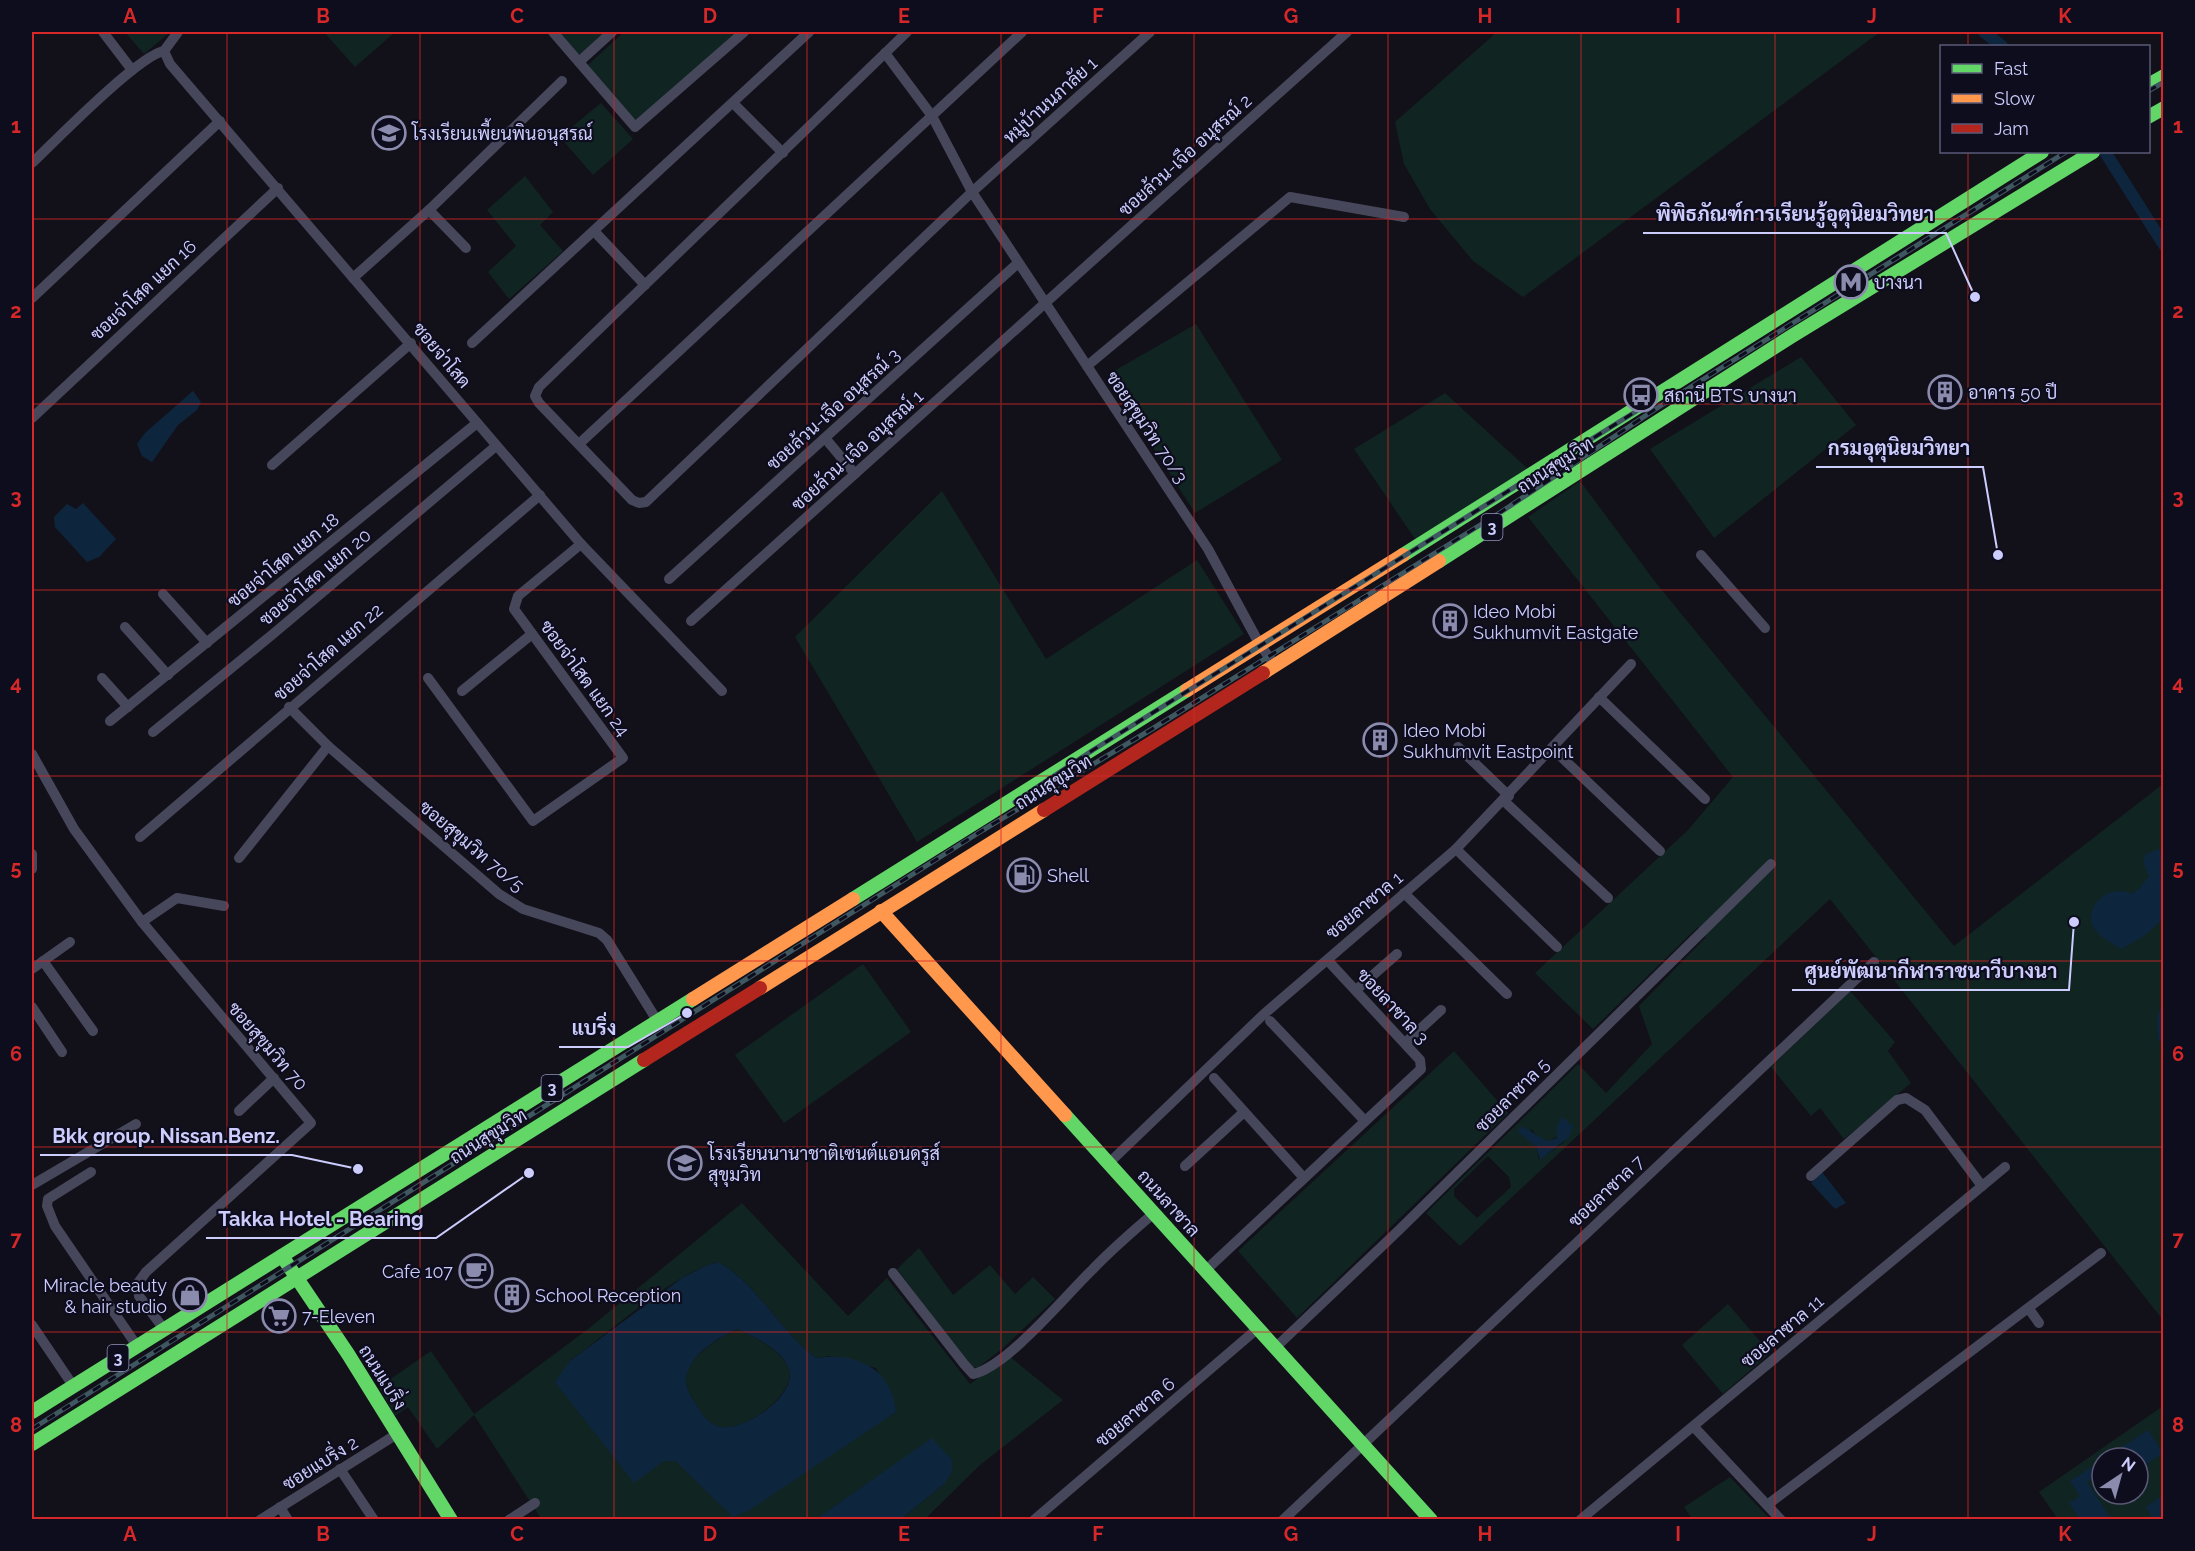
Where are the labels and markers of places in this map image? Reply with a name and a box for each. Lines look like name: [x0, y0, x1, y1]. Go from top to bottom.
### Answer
school or university icon: โรงเรียนเพี้ยนพินอนุสรณ์: [371, 115, 407, 151]
place label: โรงเรียนเพี้ยนพินอนุสรณ์: [411, 118, 593, 146]
callout: พิพิธภัณฑ์การเรียนรู้อุตุนิยมวิทยา: [1643, 195, 1946, 233]
metro station icon: บางนา: [1833, 264, 1869, 300]
place label: บางนา: [1874, 272, 1923, 293]
building icon: อาคาร 50 ปี: [1927, 374, 1963, 410]
bus stop icon: สถานี BTS บางนา: [1623, 377, 1659, 413]
place label: อาคาร 50 ปี: [1968, 381, 2057, 403]
place label: สถานี BTS บางนา: [1664, 383, 1797, 406]
callout: กรมอุตุนิยมวิทยา: [1816, 429, 1983, 467]
place label: Ideo Mobi Sukhumvit Eastgate: [1473, 601, 1639, 643]
building icon: Ideo Mobi Sukhumvit Eastgate: [1432, 603, 1468, 639]
place label: Ideo Mobi Sukhumvit Eastpoint: [1403, 720, 1573, 762]
building icon: Ideo Mobi Sukhumvit Eastpoint: [1362, 722, 1398, 758]
fuel station icon: Shell: [1006, 857, 1042, 893]
place label: Shell: [1047, 865, 1089, 886]
callout: ศูนย์พัฒนากีฬาราชนาวีบางนา: [1792, 952, 2069, 990]
callout: แบริ่ง: [559, 1009, 628, 1047]
callout: Bkk group. Nissan.Benz.: [40, 1117, 292, 1155]
place label: โรงเรียนนานาชาติเซนต์แอนดรูส์ สุขุมวิท: [707, 1141, 940, 1187]
school or university icon: โรงเรียนนานาชาติเซนต์แอนดรูส์ สุขุมวิท: [667, 1145, 703, 1181]
callout: Takka Hotel - Bearing: [206, 1200, 436, 1238]
cafe icon: Cafe 107: [458, 1253, 494, 1289]
place label: Cafe 107: [382, 1261, 453, 1282]
place label: Miracle beauty & hair studio: [43, 1275, 167, 1317]
shop icon: Miracle beauty & hair studio: [172, 1277, 208, 1313]
building icon: School Reception: [494, 1277, 530, 1313]
place label: School Reception: [535, 1285, 681, 1306]
supermarket icon: 7-Eleven: [261, 1298, 297, 1334]
place label: 7-Eleven: [302, 1306, 375, 1327]

